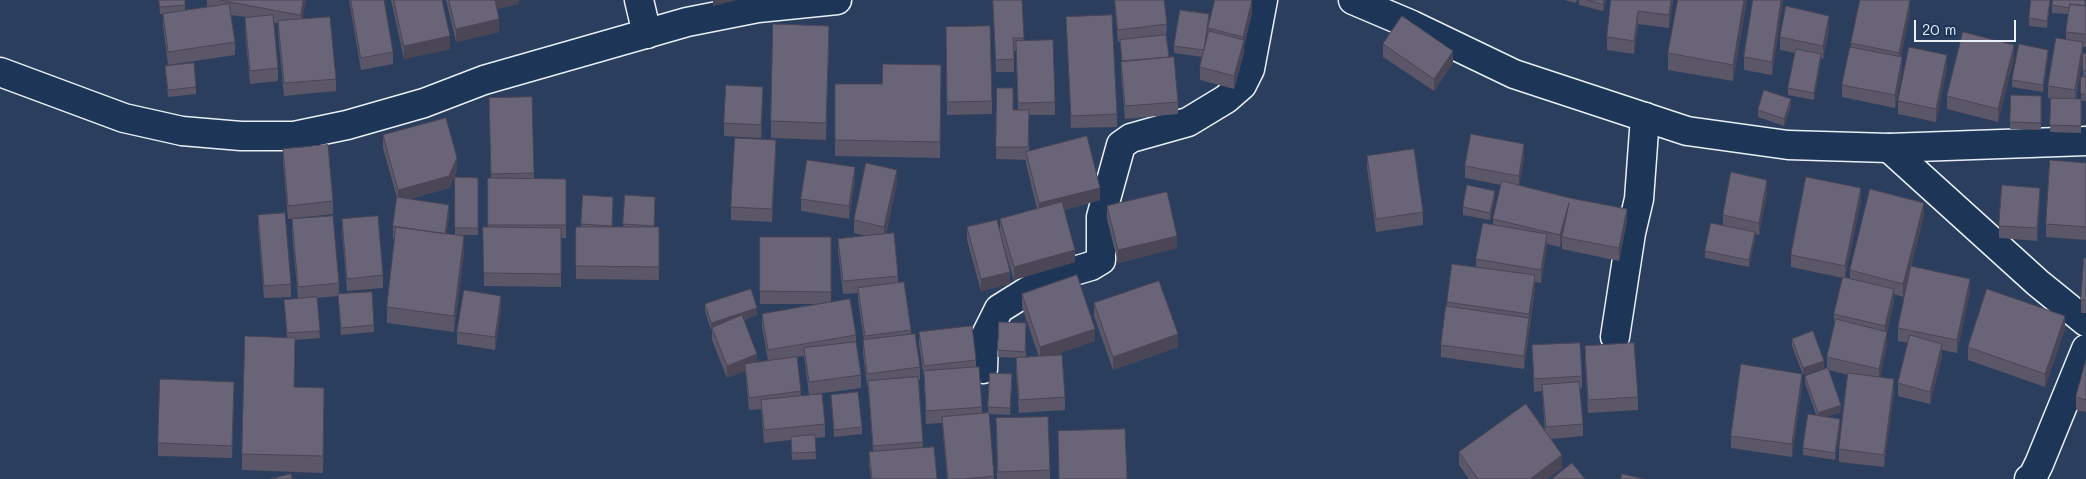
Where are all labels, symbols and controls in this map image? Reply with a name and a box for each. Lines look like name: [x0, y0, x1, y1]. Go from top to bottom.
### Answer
scale bar: [1916, 10, 2018, 42]
text: 20 m: [1922, 19, 1956, 39]

